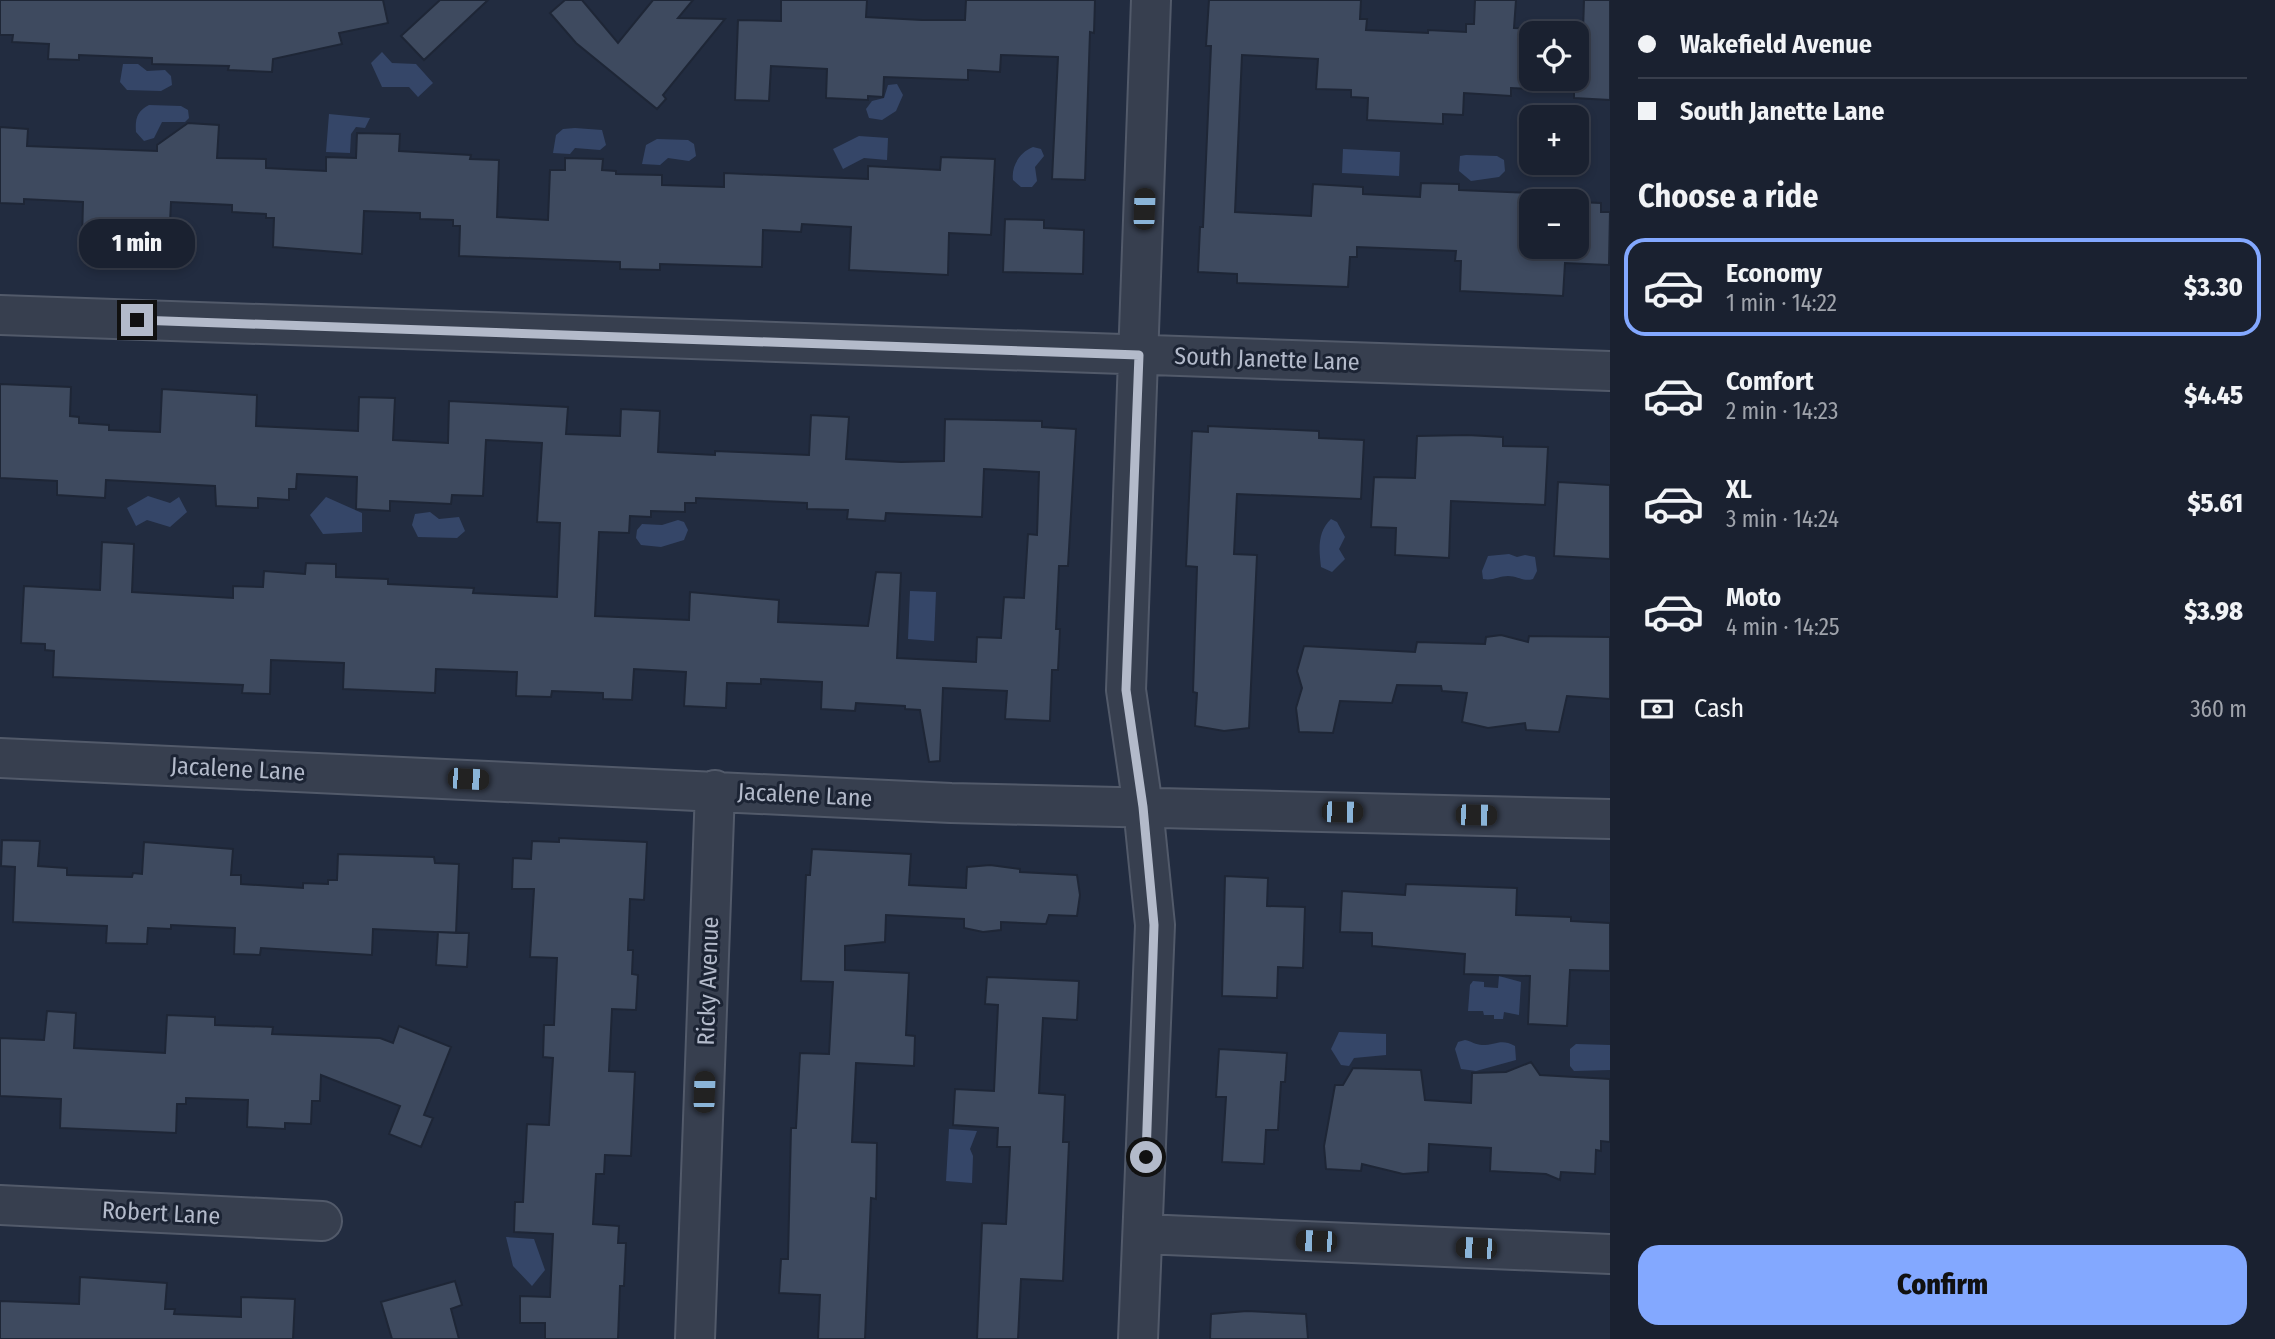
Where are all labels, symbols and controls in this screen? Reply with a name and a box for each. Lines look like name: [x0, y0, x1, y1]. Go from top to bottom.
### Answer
map controls: [1519, 21, 1589, 259]
button: locate: [1519, 21, 1589, 91]
text: Wakefield Avenue: [1680, 29, 1872, 60]
text: South Janette Lane: [1680, 96, 1884, 127]
button: +: [1519, 105, 1589, 175]
text: Choose a ride: [1638, 177, 1819, 215]
car: [1133, 188, 1156, 230]
button: −: [1519, 189, 1589, 259]
callout: 1 min: [79, 218, 195, 268]
text: 1 min: [112, 229, 162, 257]
icon: car: [1642, 256, 1705, 319]
text: Economy: [1726, 258, 1822, 289]
text: $3.30: [2184, 272, 2243, 303]
text: 1 min · 14:22: [1726, 289, 1837, 317]
route end: [121, 304, 153, 336]
street label: South Janette Lane: [1174, 342, 1360, 376]
icon: car: [1642, 364, 1705, 427]
text: Comfort: [1726, 366, 1814, 397]
text: $4.45: [2184, 380, 2243, 411]
text: 2 min · 14:23: [1726, 397, 1838, 425]
icon: car: [1642, 472, 1705, 535]
text: XL: [1726, 474, 1752, 505]
text: $5.61: [2187, 488, 2243, 519]
text: 3 min · 14:24: [1726, 505, 1839, 533]
icon: car: [1642, 580, 1705, 643]
text: Moto: [1726, 582, 1781, 613]
text: $3.98: [2184, 596, 2243, 627]
text: 4 min · 14:25: [1726, 613, 1840, 641]
icon: cash: [1638, 690, 1676, 728]
text: Cash: [1694, 693, 1744, 724]
text: 360 m: [2190, 695, 2247, 723]
street label: Jacalene Lane: [170, 751, 306, 787]
car: [447, 767, 490, 791]
street label: Jacalene Lane: [737, 777, 873, 813]
car: [1321, 801, 1364, 823]
car: [1455, 804, 1498, 826]
street label: Ricky Avenue: [692, 916, 724, 1046]
car: [693, 1071, 716, 1113]
route start: [1130, 1141, 1162, 1173]
street label: Robert Lane: [101, 1196, 221, 1230]
car: [1295, 1230, 1338, 1252]
car: [1455, 1236, 1498, 1260]
button: Confirm: [1638, 1245, 2247, 1325]

